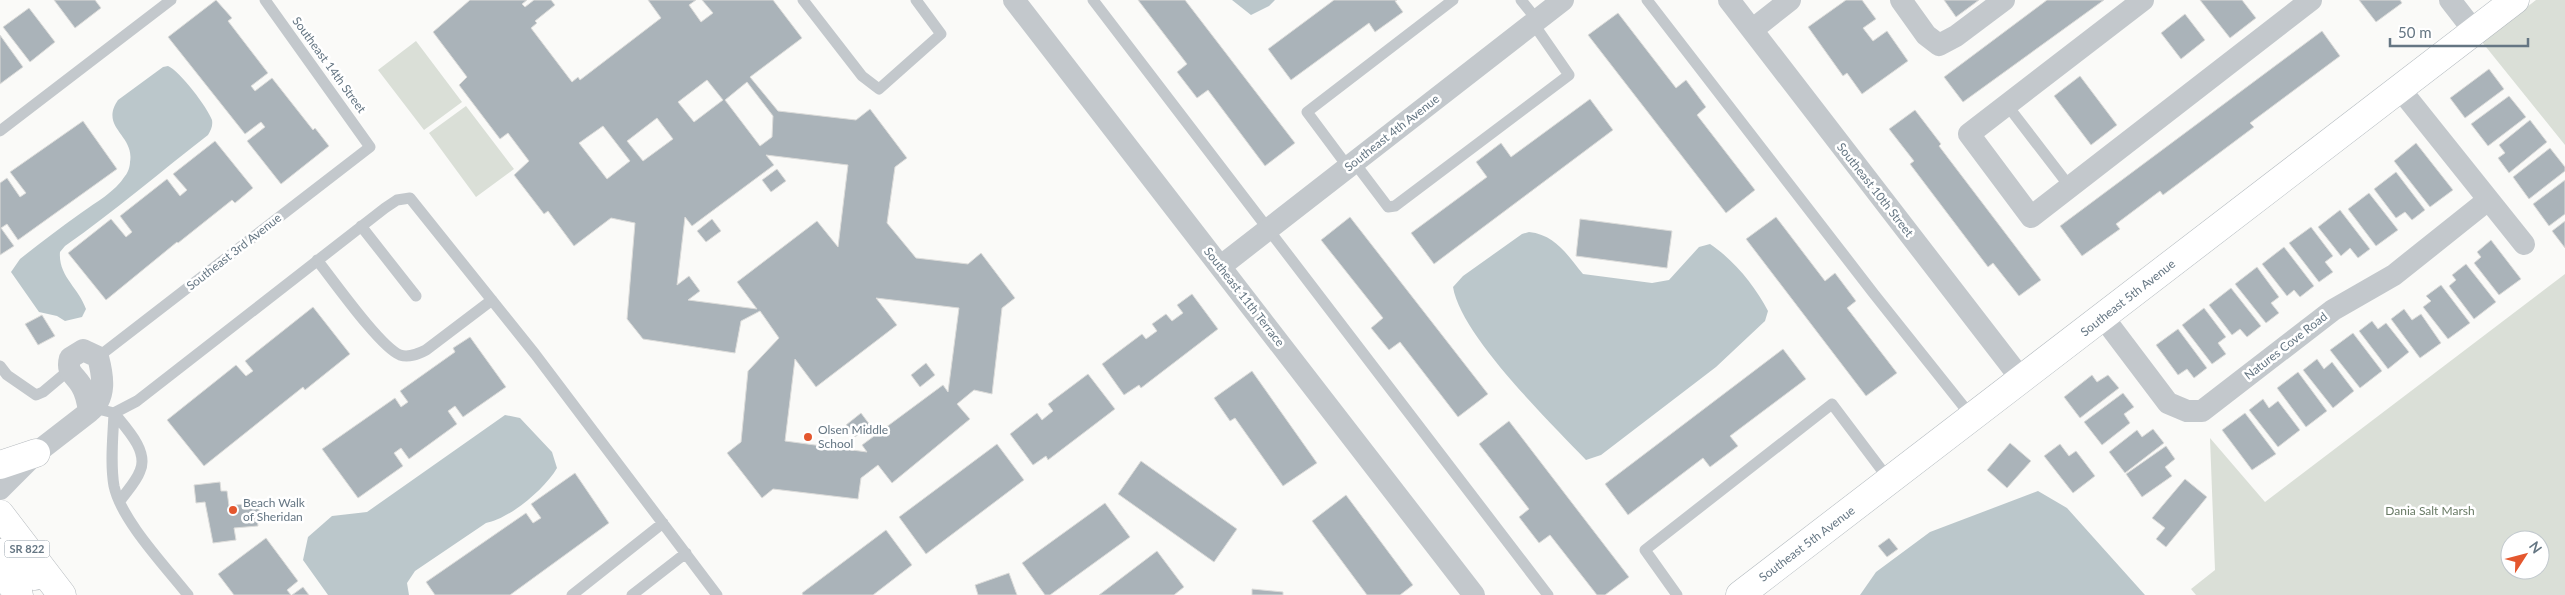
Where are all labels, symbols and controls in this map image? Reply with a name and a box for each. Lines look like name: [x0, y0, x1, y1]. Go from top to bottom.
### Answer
street label: Southeast 14th Street: [289, 14, 370, 116]
scale bar: [2390, 15, 2528, 47]
text: 50 m: [2398, 23, 2432, 41]
street label: Southeast 4th Avenue: [1341, 91, 1442, 174]
street label: Southeast 10th Street: [1834, 140, 1917, 240]
street label: Southeast 3rd Avenue: [183, 210, 284, 293]
street label: Southeast 11th Terrace: [1201, 244, 1288, 349]
street label: Southeast 5th Avenue: [2077, 256, 2178, 339]
street label: Natures Cove Road: [2241, 309, 2330, 383]
place label: Olsen Middle School: [818, 422, 888, 451]
marker: Olsen Middle School: [802, 431, 814, 443]
place label: Beach Walk of Sheridan: [243, 495, 306, 524]
street label: Southeast 5th Avenue: [1756, 503, 1858, 585]
park label: Dania Salt Marsh: [2385, 503, 2475, 518]
marker: Beach Walk of Sheridan: [227, 504, 239, 516]
north arrow: [2500, 530, 2550, 580]
text: N: [2526, 538, 2546, 556]
road number: SR 822: [5, 540, 50, 558]

